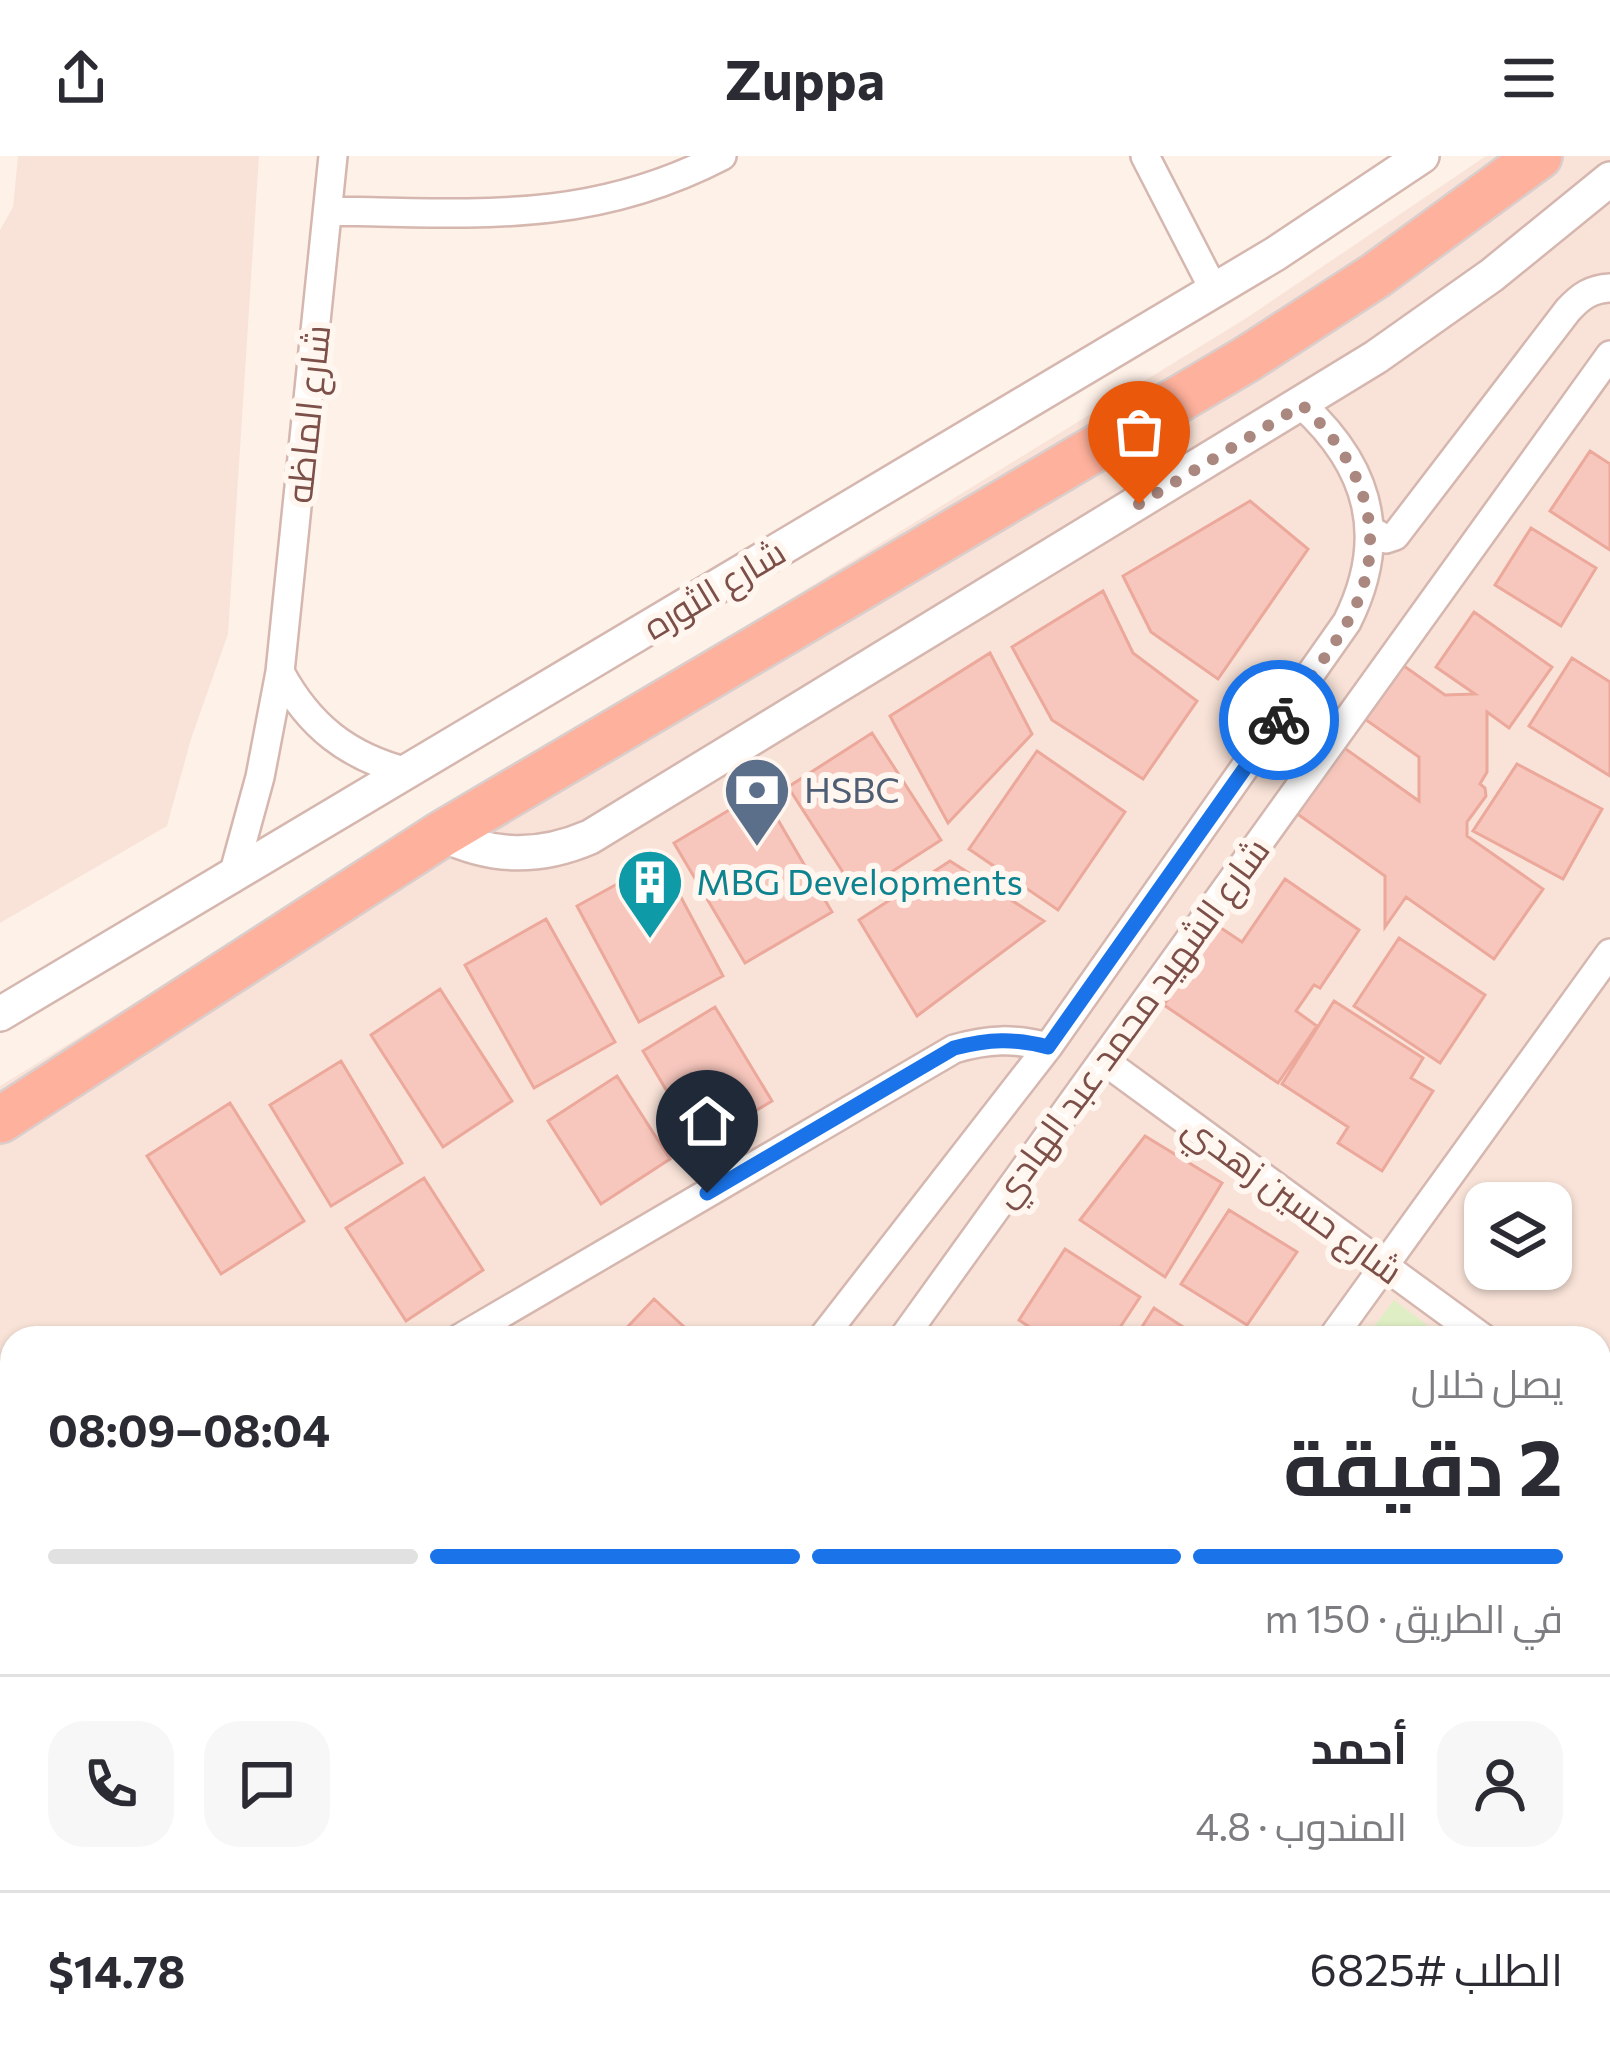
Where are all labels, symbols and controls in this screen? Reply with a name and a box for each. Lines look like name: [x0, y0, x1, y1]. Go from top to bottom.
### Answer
icon: share: [48, 45, 114, 111]
text: Zuppa: [725, 45, 885, 111]
icon: menu: [1496, 45, 1562, 111]
street label: شارع الماظه: [275, 323, 342, 505]
pin: [1088, 381, 1190, 504]
icon: bag: [1106, 399, 1172, 465]
street label: شارع الثوره: [634, 528, 795, 651]
courier: [1219, 660, 1339, 780]
icon: bike: [1246, 687, 1312, 753]
bank icon: HSBC: [722, 755, 792, 849]
place label: HSBC: [804, 766, 900, 810]
street label: شارع الشهيد محمد عبد الهادي: [980, 828, 1283, 1218]
building icon: MBG Developments: [615, 847, 685, 941]
place label: MBG Developments: [696, 858, 1023, 902]
pin: [656, 1070, 758, 1193]
icon: home: [674, 1088, 740, 1154]
street label: شارع حسين زهدي: [1171, 1103, 1412, 1298]
map controls: [1464, 1182, 1572, 1290]
button: layers: [1464, 1182, 1572, 1290]
text: يصل خلال: [1411, 1358, 1563, 1406]
text: 08:04–08:09: [48, 1401, 330, 1456]
text: 2 دقيقة: [1283, 1417, 1563, 1512]
text: في الطريق · 150 m: [1264, 1593, 1563, 1641]
text: أحمد: [1311, 1718, 1407, 1773]
button: phone: [48, 1721, 174, 1847]
button: chat: [204, 1721, 330, 1847]
button: person: [1437, 1721, 1563, 1847]
text: المندوب · 4.8: [1196, 1801, 1407, 1849]
text: الطلب #6825: [1310, 1940, 1563, 1995]
text: $14.78: [48, 1942, 185, 1997]

